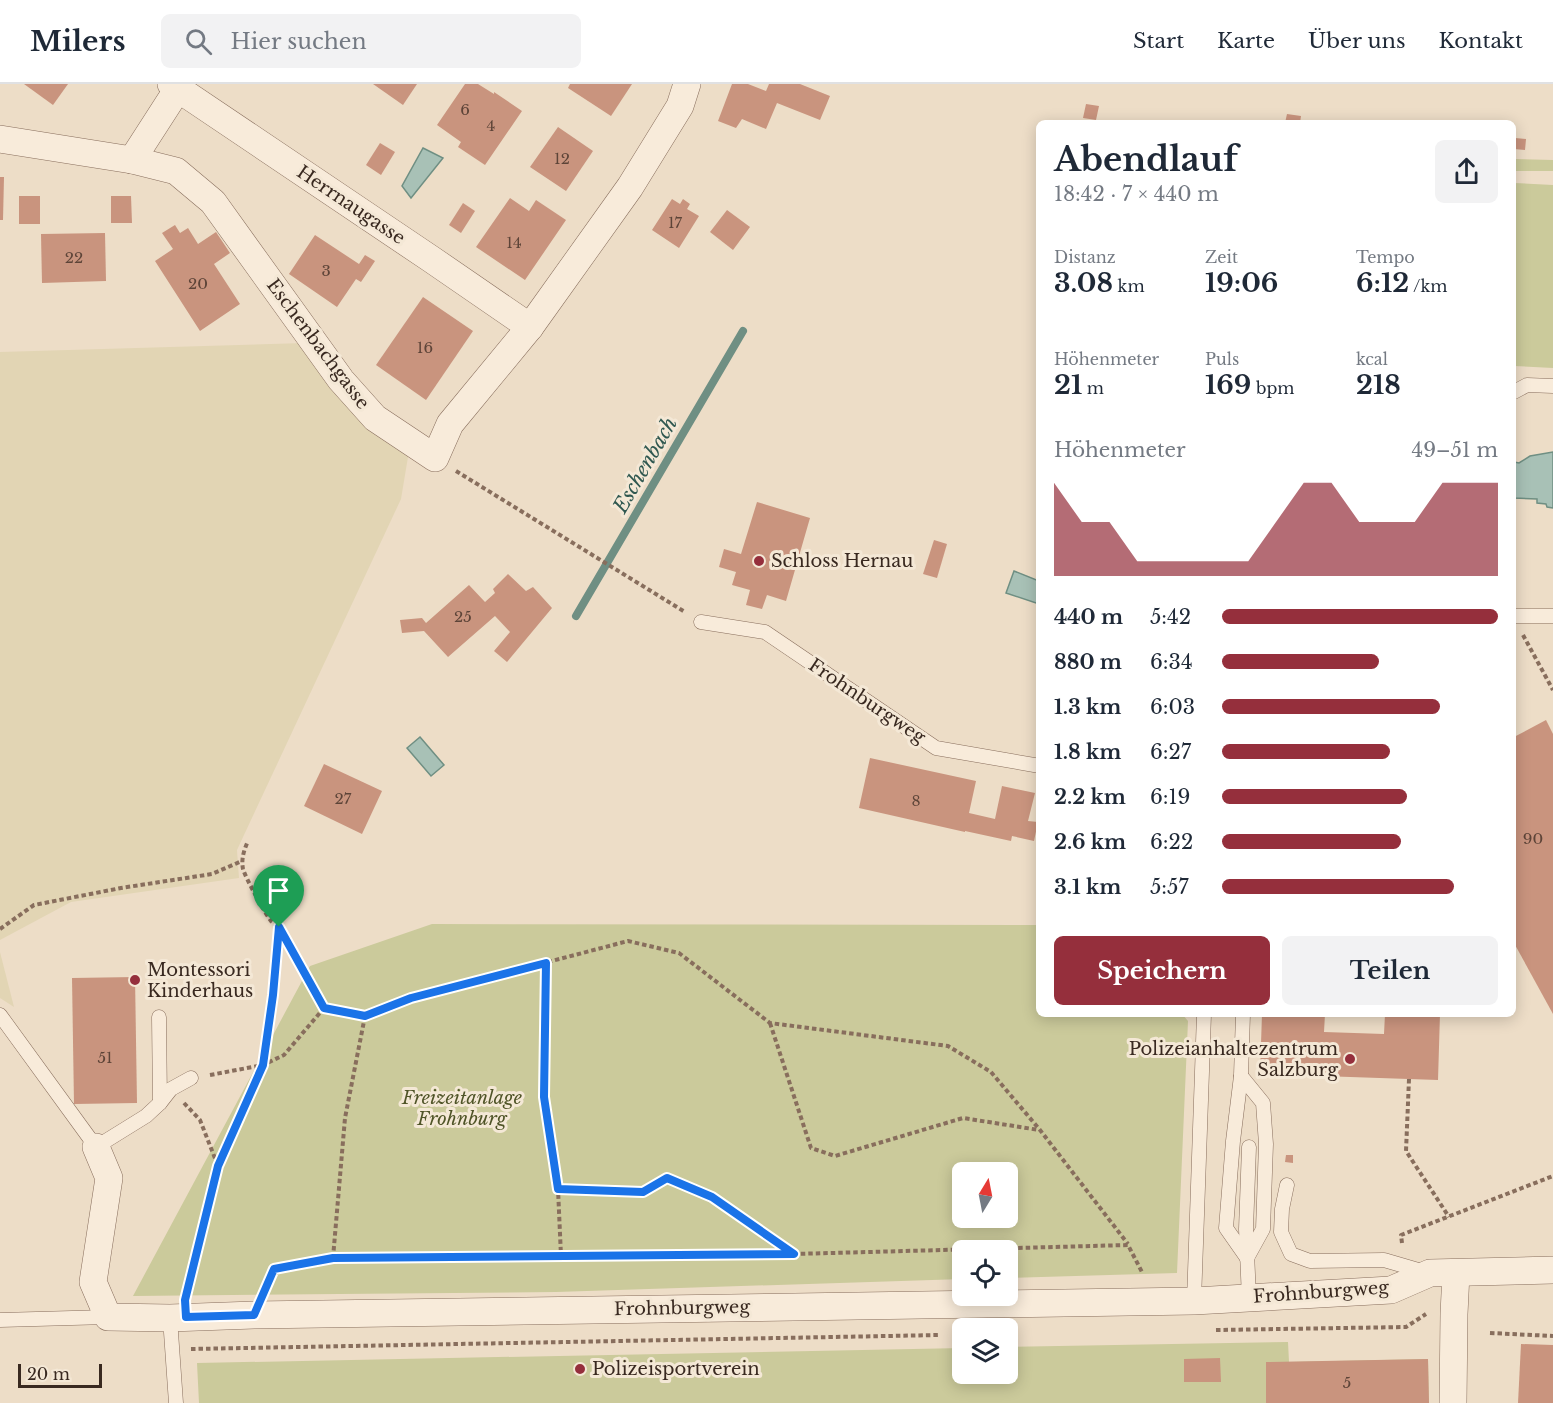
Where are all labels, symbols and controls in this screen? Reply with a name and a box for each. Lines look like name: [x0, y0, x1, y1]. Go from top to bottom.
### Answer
search box: [161, 14, 581, 68]
text: Milers: [30, 24, 125, 59]
icon: search: [182, 25, 215, 58]
text: Hier suchen: [230, 28, 367, 55]
text: Start: [1133, 28, 1184, 54]
text: Karte: [1217, 28, 1275, 54]
text: Über uns: [1308, 28, 1406, 54]
text: Kontakt: [1439, 28, 1523, 54]
house number: 6: [460, 100, 470, 119]
house number: 4: [487, 116, 495, 135]
text: Abendlauf: [1054, 139, 1238, 180]
button: share: [1435, 140, 1498, 203]
house number: 12: [554, 149, 570, 168]
street label: Herrnaugasse: [293, 161, 409, 249]
text: 18:42 · 7 × 440 m: [1054, 182, 1219, 206]
house number: 17: [668, 213, 683, 232]
house number: 14: [506, 233, 522, 252]
text: Distanz: [1054, 247, 1116, 267]
text: Zeit: [1205, 247, 1238, 267]
text: Tempo: [1356, 247, 1415, 267]
house number: 22: [65, 248, 83, 267]
house number: 3: [321, 261, 331, 280]
text: 3.08: [1054, 267, 1113, 299]
text: 19:06: [1205, 267, 1278, 299]
text: 6:12: [1356, 267, 1409, 299]
house number: 20: [188, 274, 208, 293]
street label: Eschenbachgasse: [262, 275, 374, 413]
text: km: [1113, 276, 1145, 296]
text: /km: [1409, 276, 1448, 296]
house number: 16: [417, 338, 433, 357]
text: Höhenmeter: [1054, 349, 1159, 369]
text: Puls: [1205, 349, 1239, 369]
text: kcal: [1356, 349, 1388, 369]
text: 21: [1054, 369, 1082, 401]
text: 169: [1205, 369, 1251, 401]
text: 218: [1356, 369, 1401, 401]
text: m: [1082, 378, 1104, 398]
text: bpm: [1251, 378, 1294, 398]
water label: Eschenbach: [607, 413, 682, 518]
text: Höhenmeter: [1054, 438, 1186, 462]
text: 49–51 m: [1411, 438, 1498, 462]
place label: Schloss Hernau: [771, 550, 913, 572]
marker: Schloss Hernau: [752, 554, 766, 568]
text: 440 m: [1054, 605, 1123, 629]
text: 5:42: [1150, 605, 1191, 629]
house number: 25: [454, 607, 472, 626]
text: 880 m: [1054, 650, 1122, 674]
text: 6:34: [1150, 650, 1193, 674]
street label: Frohnburgweg: [804, 654, 930, 748]
text: 1.3 km: [1054, 695, 1121, 719]
text: 6:03: [1150, 695, 1195, 719]
text: 1.8 km: [1054, 740, 1121, 764]
text: 6:27: [1150, 740, 1191, 764]
text: 2.2 km: [1054, 785, 1126, 809]
text: 6:19: [1150, 785, 1190, 809]
house number: 27: [335, 789, 352, 808]
house number: 8: [911, 791, 921, 810]
house number: 90: [1523, 829, 1543, 848]
text: 2.6 km: [1054, 830, 1126, 854]
text: 6:22: [1150, 830, 1193, 854]
pin: [253, 865, 304, 927]
icon: arrive: [262, 874, 295, 907]
text: 3.1 km: [1054, 875, 1121, 899]
text: 5:57: [1150, 875, 1188, 899]
button: Speichern: [1054, 936, 1270, 1005]
button: Teilen: [1282, 936, 1498, 1005]
place label: Montessori Kinderhaus: [147, 959, 253, 1002]
marker: Montessori Kinderhaus: [128, 973, 142, 987]
place label: Polizeianhaltezentrum Salzburg: [1129, 1038, 1338, 1081]
house number: 51: [97, 1048, 113, 1067]
marker: Polizeianhaltezentrum Salzburg: [1343, 1052, 1357, 1066]
park label: Freizeitanlage Frohnburg: [401, 1087, 522, 1130]
north arrow: [952, 1162, 1018, 1228]
map controls: [952, 1162, 1018, 1384]
button: locate: [952, 1240, 1018, 1306]
street label: Frohnburgweg: [1252, 1276, 1390, 1308]
street label: Frohnburgweg: [614, 1296, 750, 1320]
button: layers: [952, 1318, 1018, 1384]
place label: Polizeisportverein: [592, 1358, 760, 1380]
scale bar: [18, 1361, 102, 1388]
marker: Polizeisportverein: [573, 1362, 587, 1376]
text: 20 m: [27, 1364, 70, 1384]
house number: 5: [1343, 1373, 1351, 1392]

